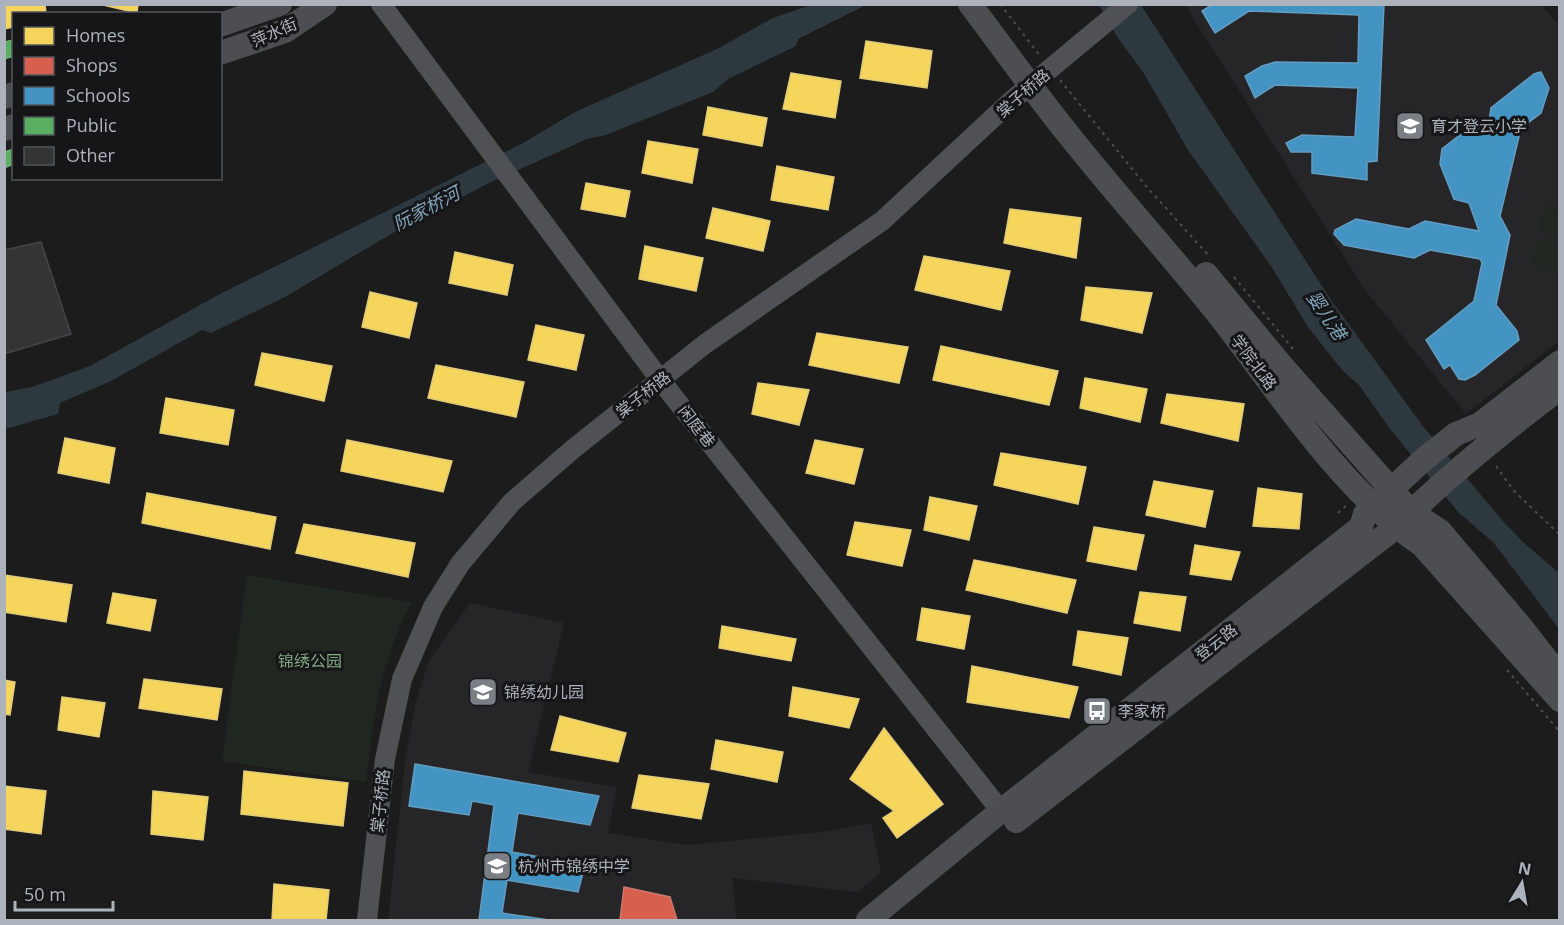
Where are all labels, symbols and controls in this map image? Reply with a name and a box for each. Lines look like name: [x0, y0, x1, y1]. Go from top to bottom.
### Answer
legend: [12, 12, 222, 180]
street label: 萍水街: [248, 12, 300, 52]
text: Homes: [66, 23, 125, 47]
text: Shops: [66, 53, 117, 77]
street label: 棠子桥路: [992, 64, 1054, 122]
text: Schools: [66, 83, 130, 107]
school or university icon: 育才登云小学: [1394, 110, 1426, 142]
text: Public: [66, 113, 117, 137]
place label: 育才登云小学: [1431, 115, 1527, 137]
text: Other: [66, 143, 116, 167]
water label: 阮家桥河: [389, 179, 466, 235]
water label: 婴儿港: [1302, 286, 1354, 347]
street label: 学院北路: [1226, 330, 1282, 394]
street label: 棠子桥路: [611, 366, 675, 422]
street label: 闲庭巷: [674, 400, 720, 452]
street label: 登云路: [1190, 619, 1242, 665]
park label: 锦绣公园: [278, 650, 342, 672]
school or university icon: 锦绣幼儿园: [467, 676, 499, 708]
place label: 锦绣幼儿园: [504, 681, 584, 703]
bus stop icon: 李家桥: [1081, 695, 1113, 727]
place label: 李家桥: [1118, 700, 1166, 722]
street label: 棠子桥路: [366, 768, 394, 834]
school or university icon: 杭州市锦绣中学: [481, 850, 513, 882]
north arrow: [1492, 853, 1552, 913]
place label: 杭州市锦绣中学: [518, 855, 630, 877]
text: N: [1516, 856, 1533, 880]
scale bar: [15, 874, 112, 912]
text: 50 m: [24, 882, 66, 906]

